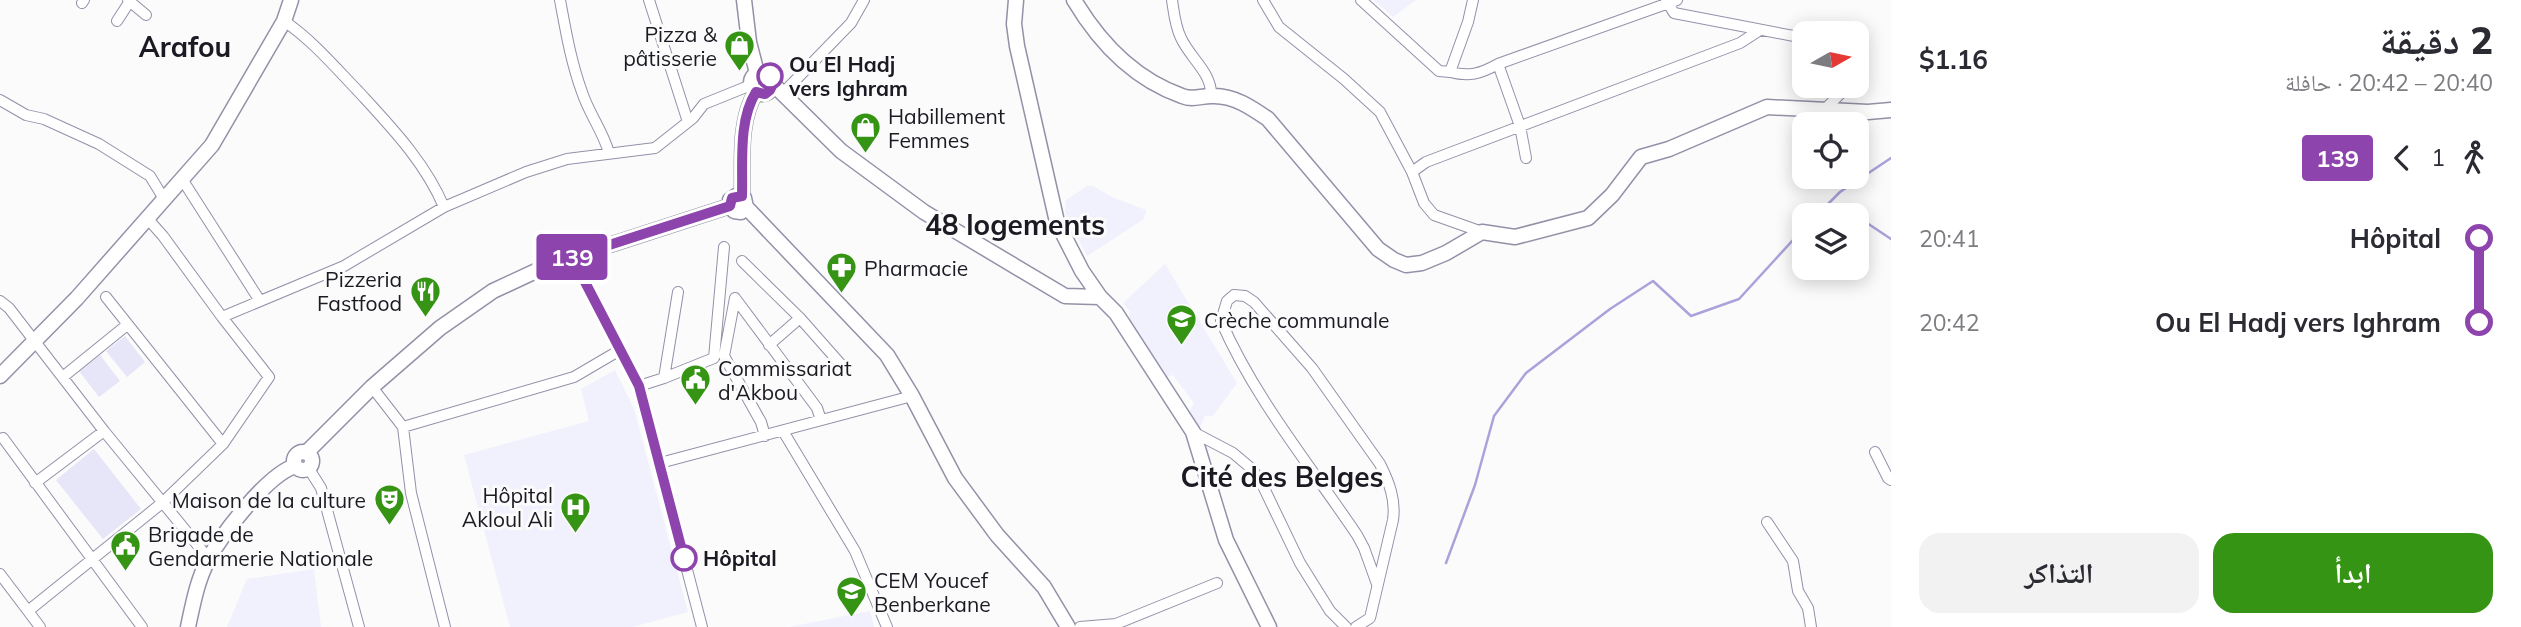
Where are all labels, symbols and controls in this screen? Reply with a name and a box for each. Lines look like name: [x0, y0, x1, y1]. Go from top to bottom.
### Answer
text: 2 دقيقة: [2380, 16, 2493, 64]
place label: Pizza & pâtisserie: [623, 21, 718, 71]
north arrow: [1792, 21, 1869, 98]
map controls: [1792, 21, 1869, 280]
district label: Arafou: [139, 29, 231, 64]
shop icon: Pizza & pâtisserie: [723, 29, 757, 73]
text: $1.16: [1919, 43, 1988, 76]
place label: Ou El Hadj vers Ighram: [788, 51, 908, 101]
marker: Ou El Hadj vers Ighram: [757, 63, 783, 89]
text: 20:40 – 20:42 · حافلة: [2285, 68, 2493, 97]
place label: Habillement Femmes: [888, 103, 1005, 153]
shop icon: Habillement Femmes: [848, 111, 882, 155]
button: locate: [1792, 112, 1869, 189]
icon: back: [2383, 139, 2421, 177]
icon: walk: [2455, 139, 2493, 177]
text: 139: [2316, 143, 2359, 173]
text: 1: [2431, 143, 2445, 172]
button: layers: [1792, 203, 1869, 280]
district label: 48 logements: [925, 207, 1105, 242]
text: Hôpital: [2350, 222, 2441, 255]
text: 20:41: [1919, 224, 1979, 253]
line badge: 139: [532, 234, 612, 280]
text: 139: [550, 242, 594, 272]
pharmacy icon: Pharmacie: [824, 251, 858, 295]
place label: Pharmacie: [864, 255, 968, 281]
place label: Pizzeria Fastfood: [317, 266, 402, 316]
restaurant icon: Pizzeria Fastfood: [408, 274, 442, 318]
school or university icon: Crèche communale: [1164, 303, 1198, 347]
text: Ou El Hadj vers Ighram: [2155, 306, 2441, 339]
place label: Crèche communale: [1204, 307, 1389, 333]
text: 20:42: [1919, 308, 1979, 337]
place label: Commissariat d'Akbou: [718, 355, 852, 405]
public building icon: Commissariat d'Akbou: [678, 363, 712, 407]
district label: Cité des Belges: [1180, 459, 1384, 494]
place label: Hôpital Akloul Ali: [462, 482, 553, 532]
theatre icon: Maison de la culture: [372, 483, 406, 527]
place label: Maison de la culture: [172, 487, 366, 513]
hospital icon: Hôpital Akloul Ali: [559, 490, 593, 534]
place label: Brigade de Gendarmerie Nationale: [148, 521, 373, 571]
public building icon: Brigade de Gendarmerie Nationale: [108, 529, 142, 573]
button: التذاكر: [1919, 533, 2199, 613]
button: ابدأ: [2213, 533, 2493, 613]
marker: Hôpital: [671, 545, 697, 571]
place label: Hôpital: [703, 545, 777, 571]
place label: CEM Youcef Benberkane: [874, 567, 991, 617]
school or university icon: CEM Youcef Benberkane: [834, 575, 868, 619]

